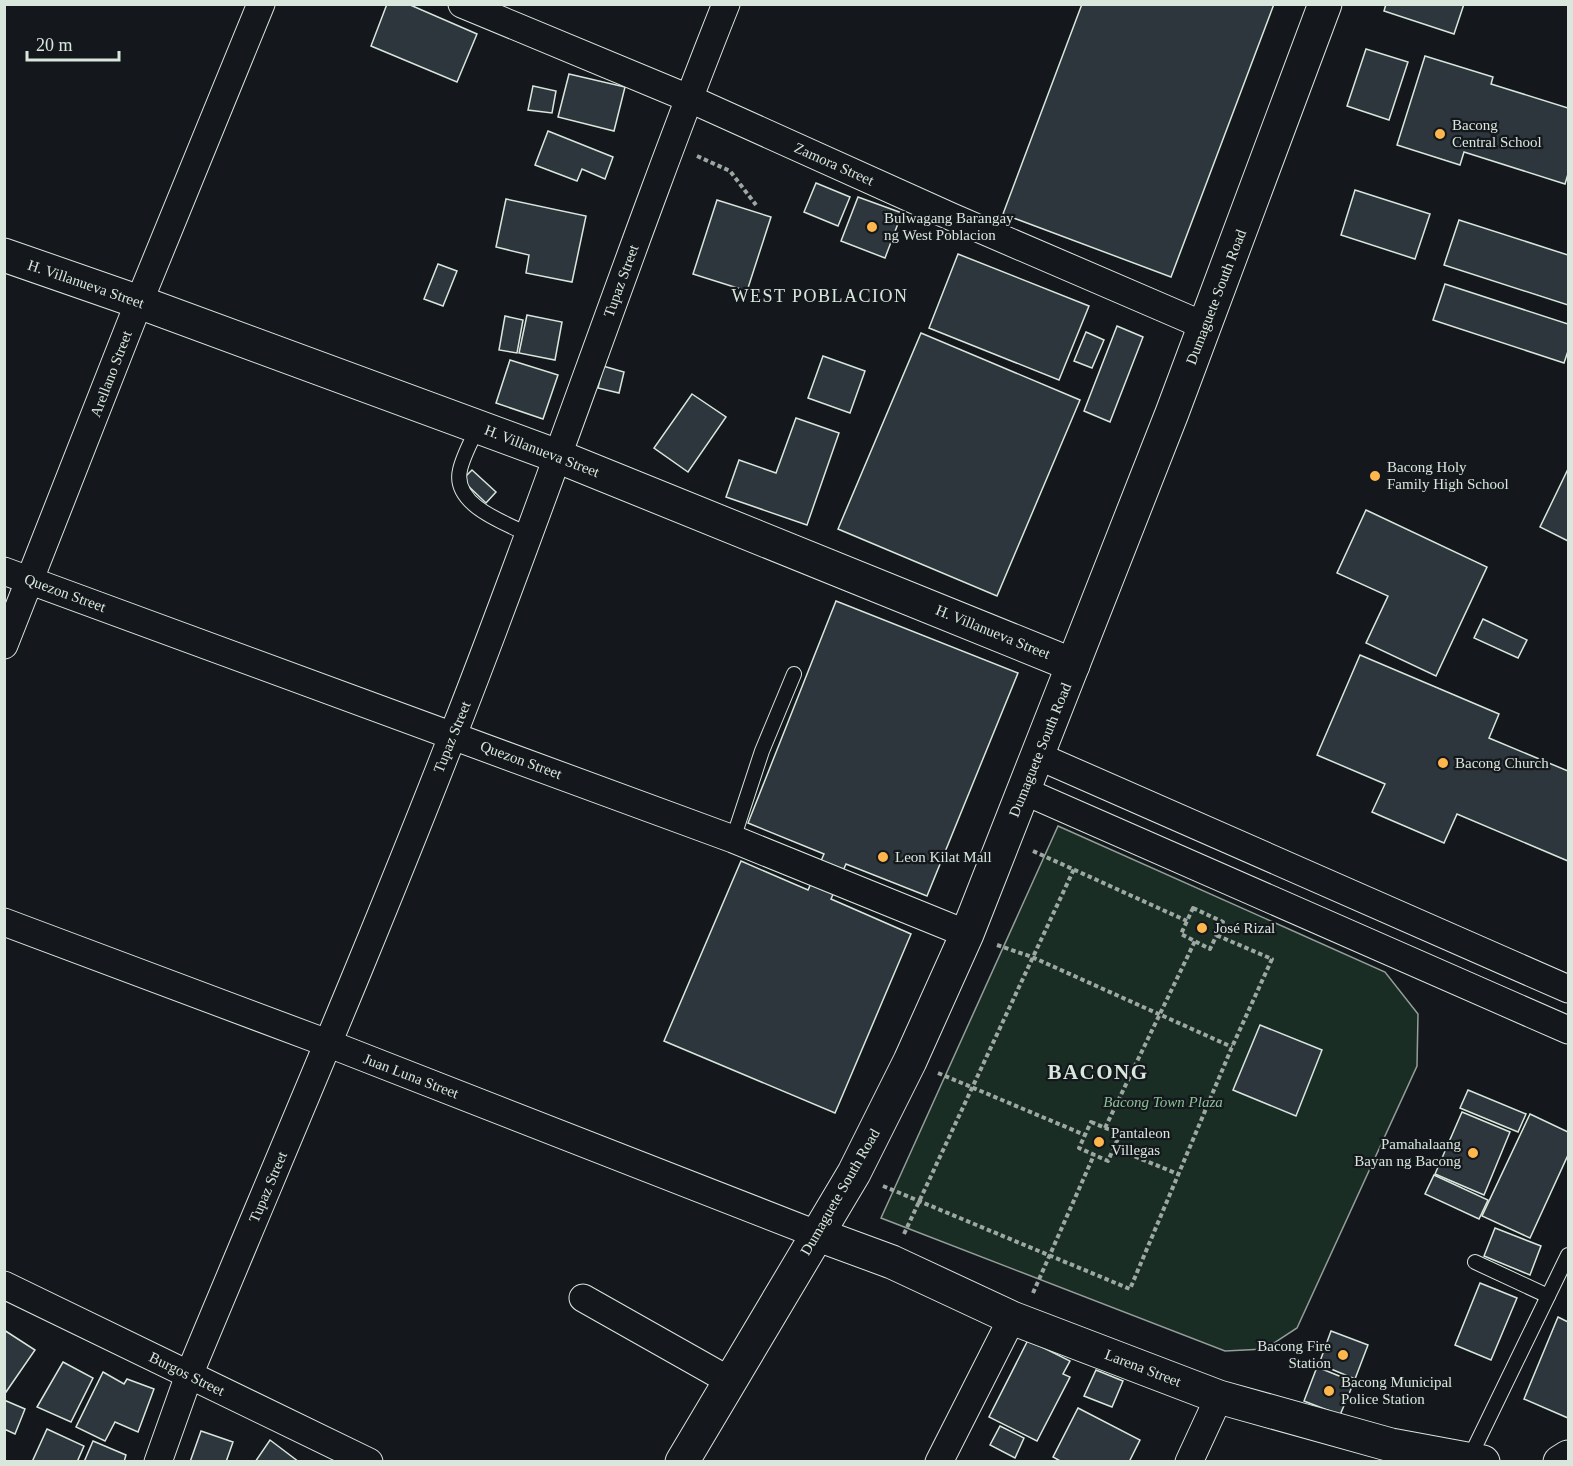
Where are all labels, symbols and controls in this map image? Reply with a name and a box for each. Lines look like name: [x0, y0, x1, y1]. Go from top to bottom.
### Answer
scale bar: [27, 24, 118, 62]
text: 20 m: [36, 35, 73, 55]
place label: Bacong Central School: [1452, 117, 1542, 150]
marker: Bacong Central School: [1433, 127, 1447, 141]
street label: Zamora Street: [792, 139, 877, 189]
place label: Bulwagang Barangay ng West Poblacion: [884, 210, 1014, 243]
marker: Bulwagang Barangay ng West Poblacion: [865, 220, 879, 234]
street label: Dumaguete South Road: [1183, 227, 1249, 367]
street label: Tupaz Street: [601, 242, 642, 319]
street label: H. Villanueva Street: [26, 257, 147, 312]
district label: WEST POBLACION: [731, 286, 909, 306]
street label: Arellano Street: [87, 328, 135, 419]
street label: H. Villanueva Street: [482, 422, 602, 481]
place label: Bacong Holy Family High School: [1387, 459, 1509, 492]
marker: Bacong Holy Family High School: [1368, 469, 1382, 483]
street label: Quezon Street: [22, 571, 109, 615]
street label: H. Villanueva Street: [934, 602, 1053, 663]
street label: Dumaguete South Road: [1006, 680, 1074, 819]
street label: Tupaz Street: [430, 698, 474, 775]
street label: Quezon Street: [478, 738, 565, 782]
place label: Bacong Church: [1455, 755, 1549, 771]
marker: Bacong Church: [1436, 756, 1450, 770]
place label: Leon Kilat Mall: [895, 849, 992, 865]
marker: Leon Kilat Mall: [876, 850, 890, 864]
place label: José Rizal: [1214, 920, 1275, 936]
marker: José Rizal: [1195, 921, 1209, 935]
street label: Juan Luna Street: [361, 1050, 462, 1102]
district label: BACONG: [1047, 1060, 1149, 1084]
park label: Bacong Town Plaza: [1103, 1094, 1223, 1110]
place label: Pantaleon Villegas: [1111, 1125, 1171, 1158]
street label: Dumaguete South Road: [797, 1126, 883, 1258]
marker: Pantaleon Villegas: [1092, 1135, 1106, 1149]
place label: Pamahalaang Bayan ng Bacong: [1354, 1136, 1462, 1169]
marker: Pamahalaang Bayan ng Bacong: [1466, 1146, 1480, 1160]
street label: Tupaz Street: [246, 1148, 290, 1225]
place label: Bacong Fire Station: [1257, 1338, 1331, 1371]
street label: Larena Street: [1103, 1346, 1184, 1390]
marker: Bacong Fire Station: [1336, 1348, 1350, 1362]
street label: Burgos Street: [147, 1349, 228, 1399]
place label: Bacong Municipal Police Station: [1341, 1374, 1452, 1407]
marker: Bacong Municipal Police Station: [1322, 1384, 1336, 1398]

